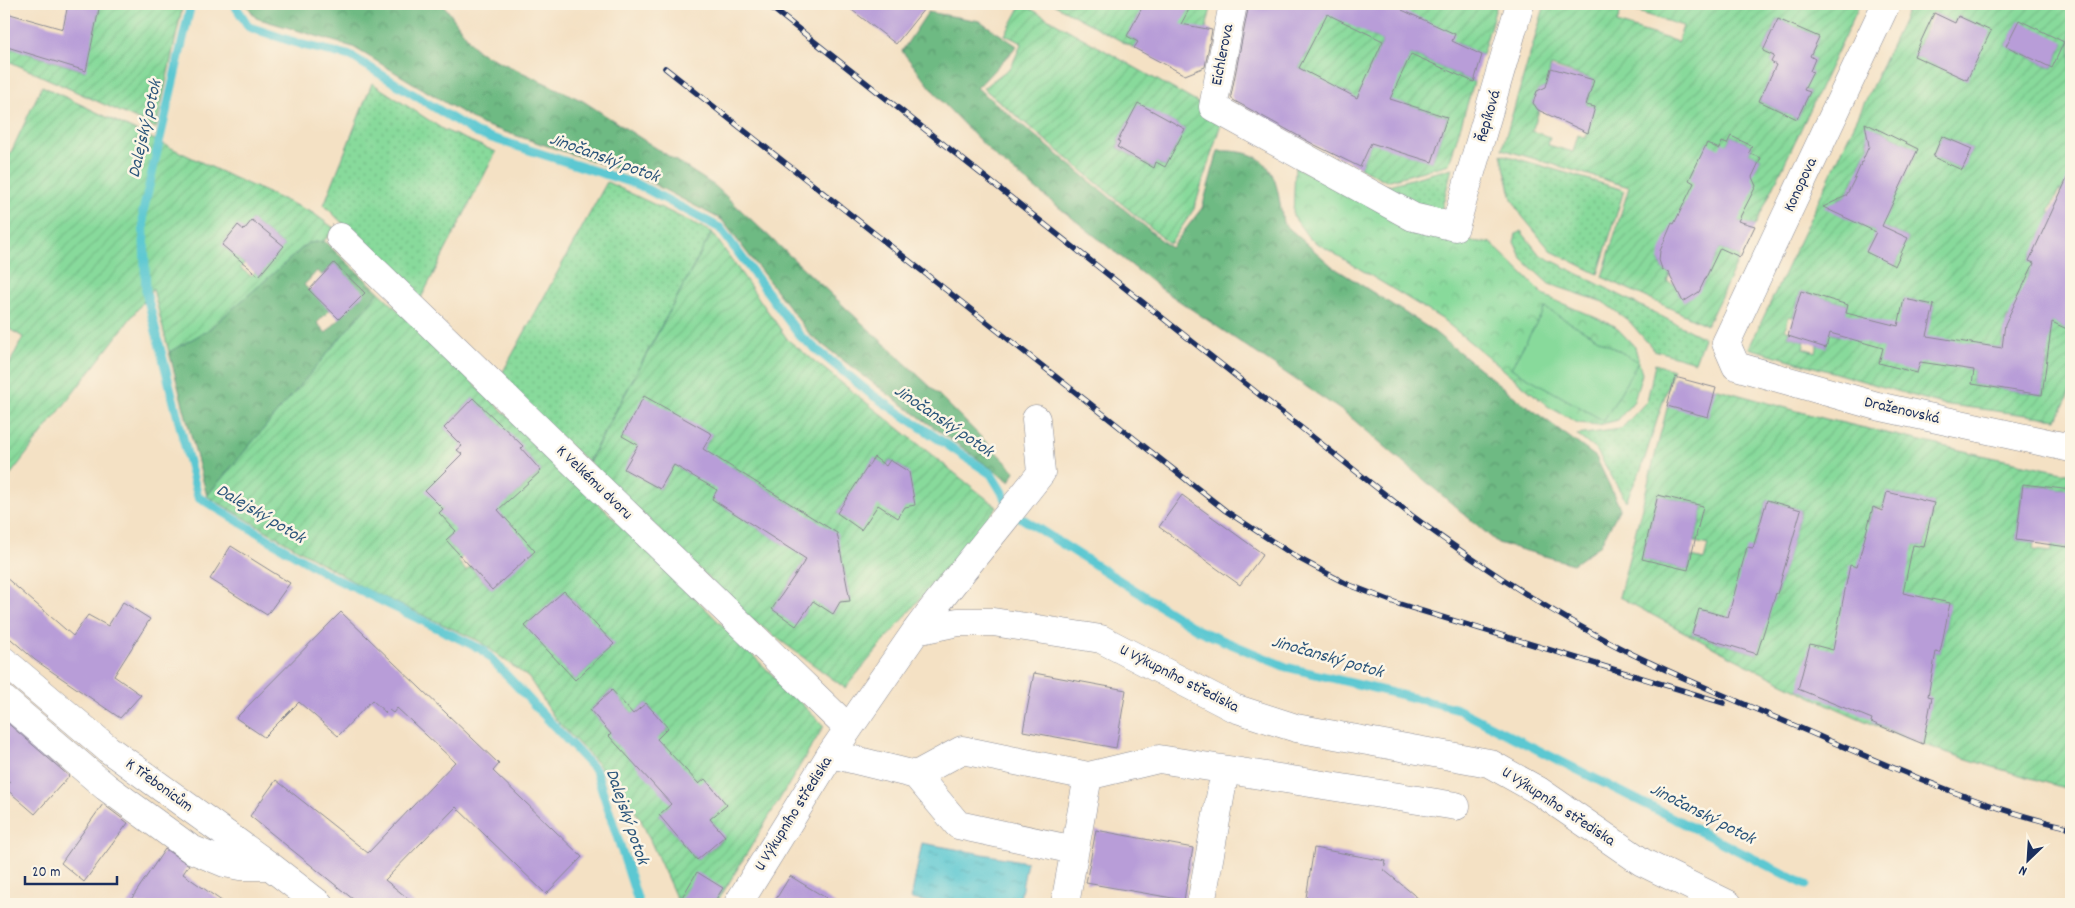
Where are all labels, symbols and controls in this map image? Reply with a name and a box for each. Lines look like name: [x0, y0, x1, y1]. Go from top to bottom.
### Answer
street label: Eichlerova: [1206, 22, 1240, 88]
water label: Dalejský potok: [123, 76, 170, 180]
street label: Řepíková: [1471, 87, 1507, 145]
water label: Jinočanský potok: [546, 128, 664, 191]
street label: Konopova: [1778, 154, 1824, 216]
water label: Jinočanský potok: [888, 380, 999, 465]
street label: Draženovská: [1862, 391, 1942, 431]
street label: K Velkému dvoru: [550, 440, 638, 526]
water label: Dalejský potok: [211, 479, 310, 552]
water label: Jinočanský potok: [1268, 630, 1387, 686]
street label: U Výkupního střediska: [1115, 639, 1243, 719]
street label: U Výkupního střediska: [749, 752, 839, 876]
street label: K Třebonicům: [120, 753, 198, 819]
street label: U Výkupního střediska: [1497, 762, 1620, 853]
water label: Dalejský potok: [598, 766, 655, 870]
water label: Jinočanský potok: [1645, 778, 1760, 853]
north arrow: [2002, 836, 2052, 886]
scale bar: [25, 853, 118, 885]
text: N: [2016, 859, 2031, 880]
text: 20 m: [32, 862, 60, 884]

